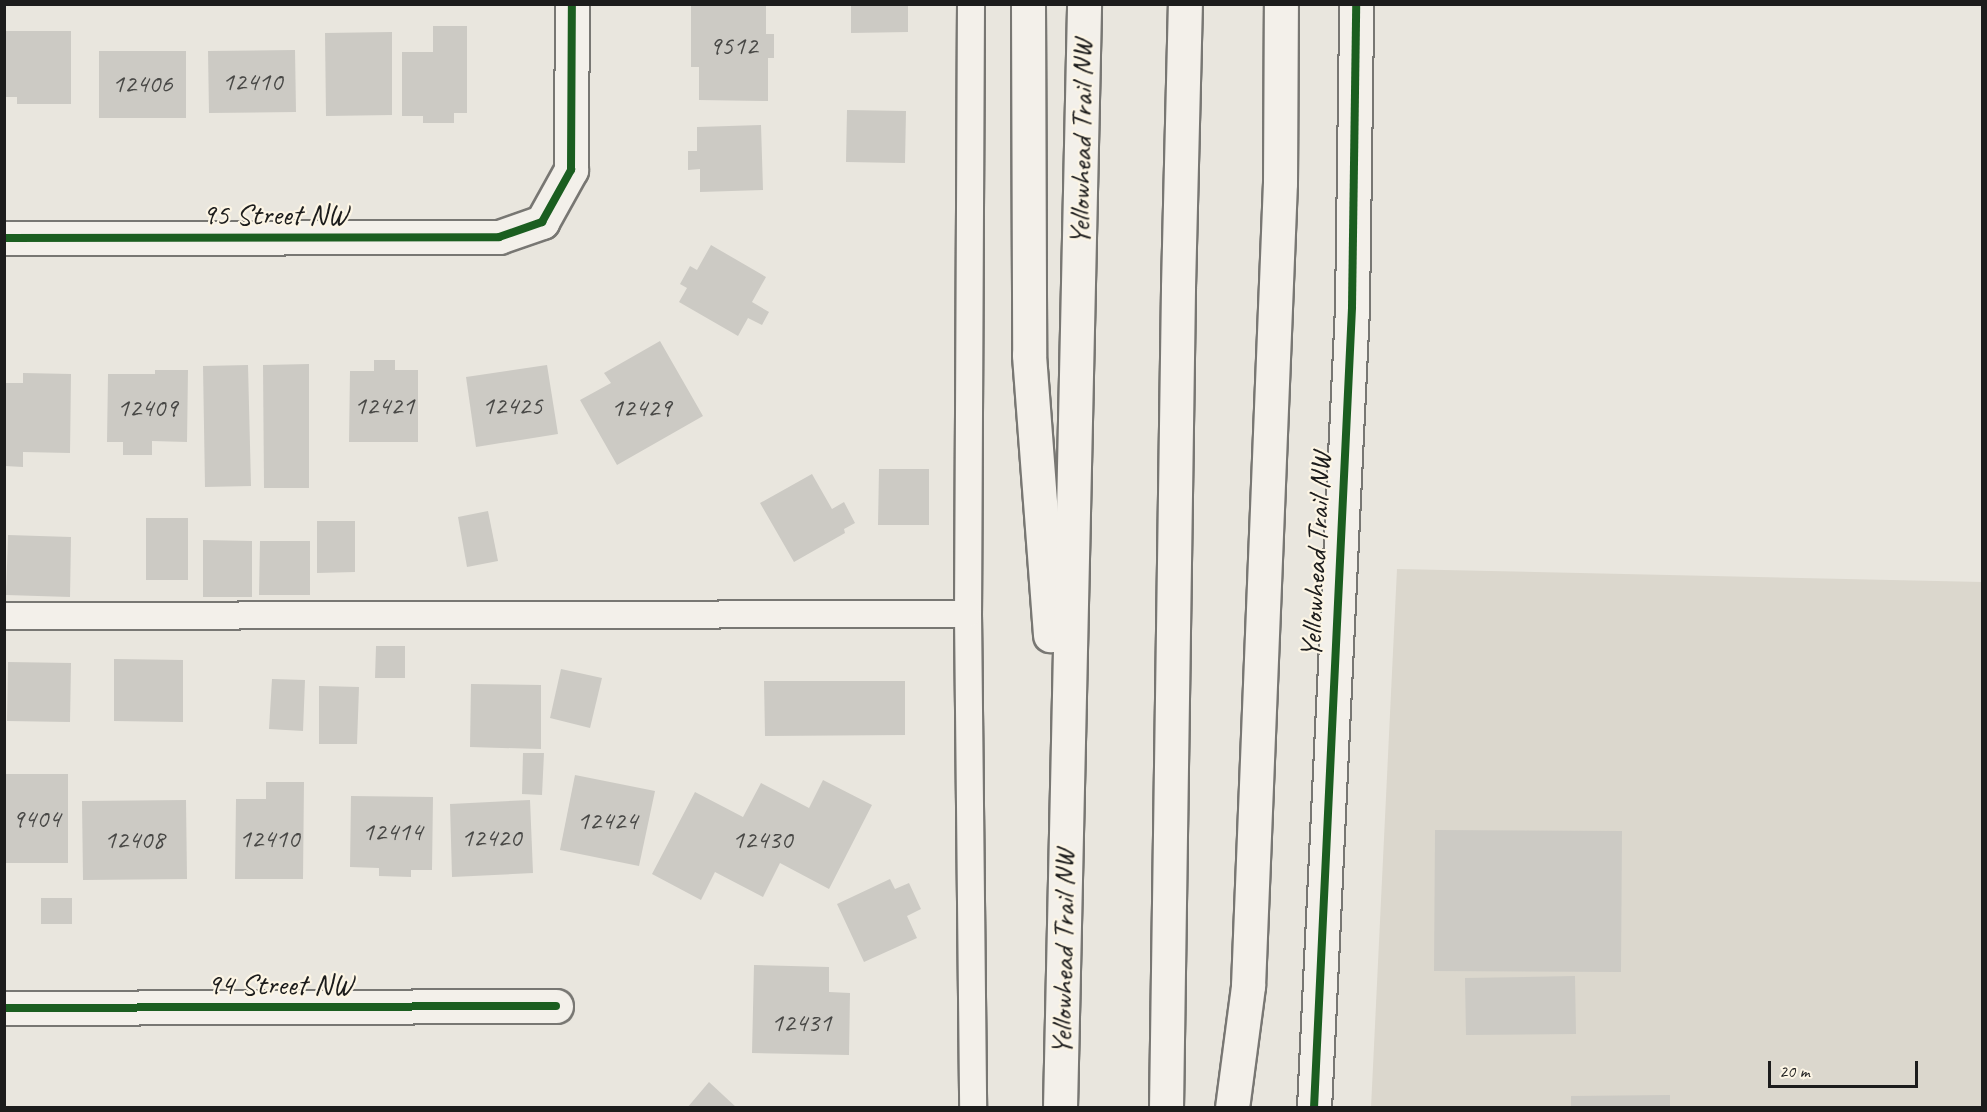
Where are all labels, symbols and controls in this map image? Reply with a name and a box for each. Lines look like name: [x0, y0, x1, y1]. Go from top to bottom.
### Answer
house number: 9512: [709, 30, 757, 62]
street label: Yellowhead Trail NW: [1061, 38, 1101, 246]
house number: 12410: [222, 66, 282, 98]
house number: 12406: [112, 68, 172, 100]
street label: 95 Street NW: [202, 196, 348, 232]
house number: 12421: [354, 390, 414, 422]
house number: 12425: [482, 390, 542, 422]
house number: 12409: [117, 392, 177, 424]
house number: 12429: [611, 392, 671, 424]
street label: Yellowhead Trail NW: [1293, 450, 1339, 660]
house number: 9404: [12, 803, 60, 835]
house number: 12424: [577, 805, 637, 837]
house number: 12414: [362, 816, 422, 848]
house number: 12420: [461, 822, 521, 854]
house number: 12410: [239, 823, 299, 855]
house number: 12408: [104, 824, 164, 856]
house number: 12430: [732, 824, 792, 856]
street label: Yellowhead Trail NW: [1043, 848, 1083, 1056]
street label: 94 Street NW: [207, 966, 353, 1002]
house number: 12431: [771, 1007, 831, 1039]
scale bar: [1771, 1049, 1921, 1087]
text: 20 m: [1779, 1060, 1810, 1082]

